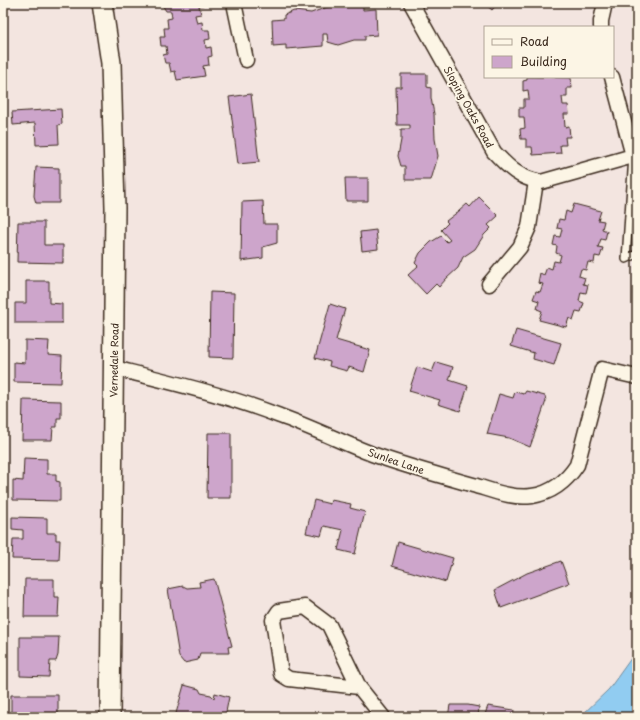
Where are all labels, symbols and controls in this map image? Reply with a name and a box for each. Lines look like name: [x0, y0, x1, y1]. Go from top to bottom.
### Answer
legend: [484, 26, 614, 78]
text: Road: [520, 32, 549, 50]
text: Building: [520, 52, 567, 70]
street label: Sloping Oaks Road: [441, 63, 498, 151]
street label: Vernedale Road: [105, 323, 122, 397]
street label: Sunlea Lane: [366, 444, 427, 477]

